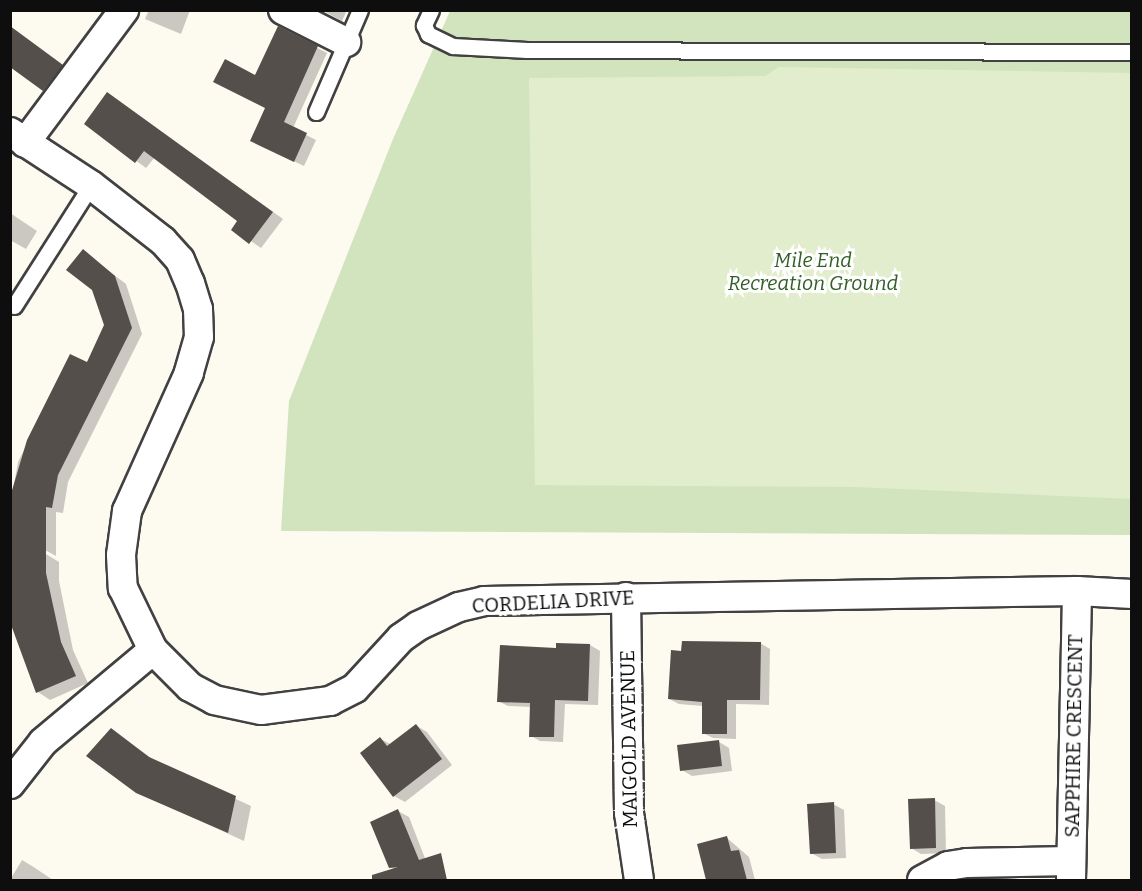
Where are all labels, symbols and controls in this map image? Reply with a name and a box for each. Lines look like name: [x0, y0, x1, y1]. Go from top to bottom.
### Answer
park label: Mile End Recreation Ground: [728, 248, 898, 295]
street label: CORDELIA DRIVE: [471, 586, 635, 618]
street label: SAPPHIRE CRESCENT: [1060, 634, 1088, 838]
street label: MAIGOLD AVENUE: [615, 650, 643, 828]

